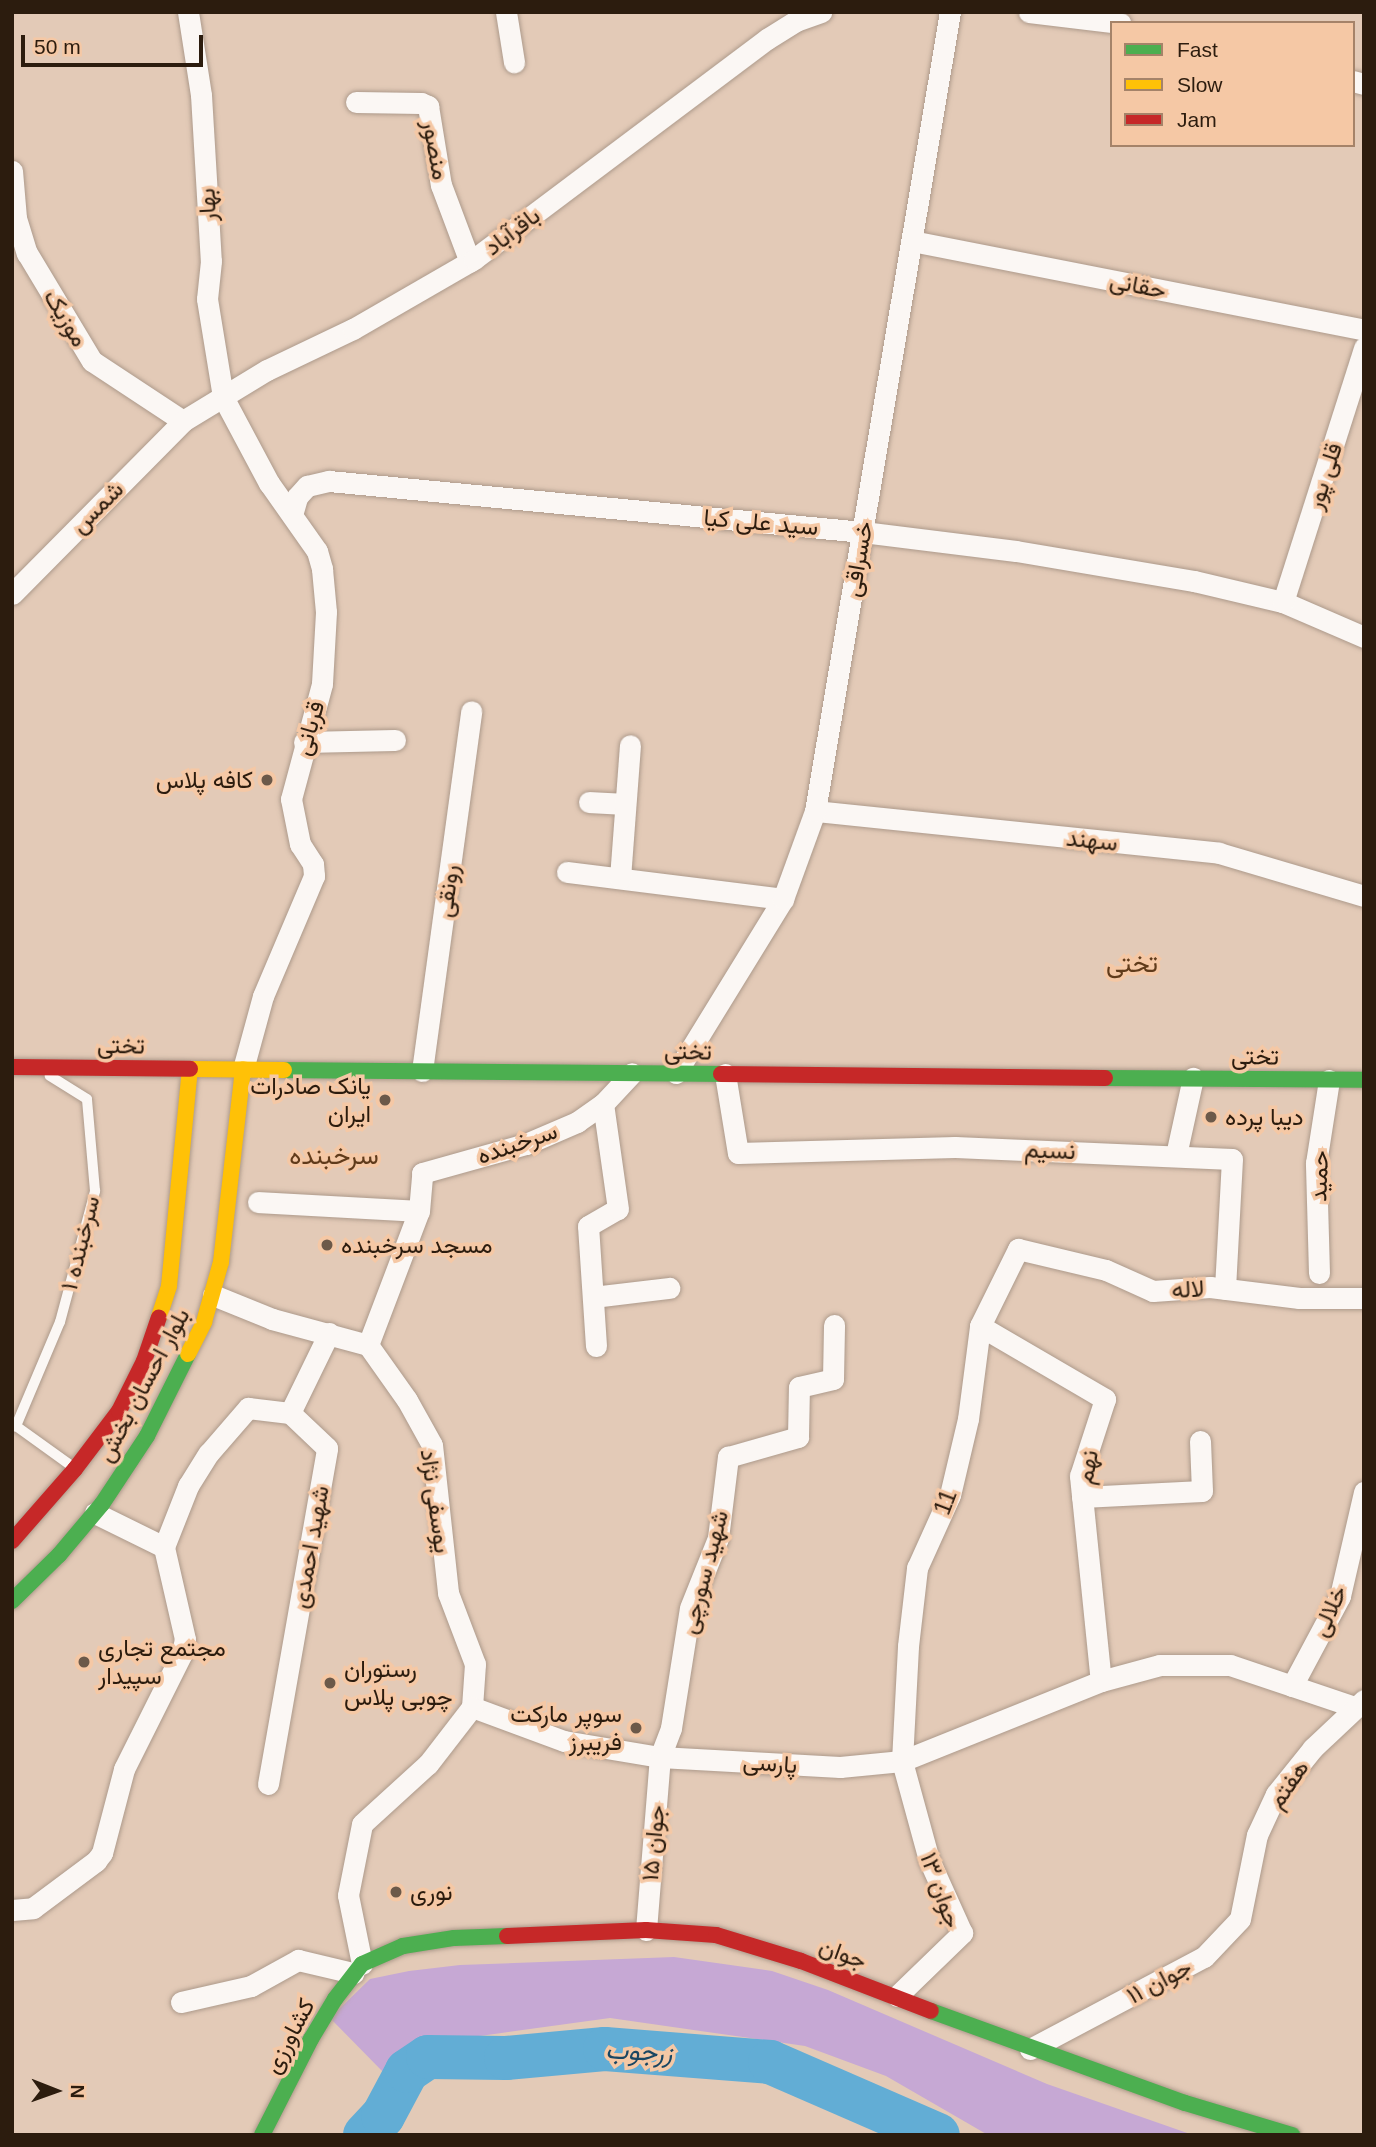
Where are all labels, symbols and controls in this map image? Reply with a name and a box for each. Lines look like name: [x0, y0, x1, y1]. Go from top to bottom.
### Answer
scale bar: [24, 21, 206, 65]
legend: [1110, 21, 1355, 147]
text: 50 m: [34, 35, 81, 58]
text: Fast: [1177, 38, 1218, 61]
text: Slow: [1177, 73, 1223, 96]
text: Jam: [1177, 108, 1217, 131]
street label: منصور: [417, 118, 455, 182]
street label: بهار: [192, 188, 222, 222]
street label: باقرآباد: [478, 201, 546, 261]
street label: حقانی: [1107, 265, 1169, 305]
street label: موزیک: [38, 284, 94, 352]
street label: قلی پور: [1300, 439, 1348, 513]
street label: شمس: [65, 475, 129, 539]
street label: سید علی کیا: [702, 503, 820, 541]
street label: خسراقی: [837, 519, 879, 599]
street label: قربانی: [288, 697, 330, 759]
place label: کافه پلاس: [156, 766, 253, 794]
marker: کافه پلاس: [259, 772, 275, 788]
street label: سهند: [1065, 823, 1119, 857]
street label: رونقی: [429, 863, 465, 919]
district label: تختی: [1106, 948, 1158, 980]
street label: تختی: [97, 1030, 145, 1060]
street label: تختی: [664, 1036, 712, 1066]
street label: تختی: [1231, 1041, 1279, 1071]
place label: یانک صادرات ایران: [250, 1072, 371, 1128]
marker: یانک صادرات ایران: [377, 1092, 393, 1108]
place label: دیبا پرده: [1225, 1103, 1304, 1131]
marker: دیبا پرده: [1203, 1109, 1219, 1125]
street label: سرخبنده: [473, 1116, 561, 1170]
street label: نسیم: [1024, 1135, 1076, 1165]
district label: سرخبنده: [289, 1140, 379, 1172]
street label: حمید: [1304, 1150, 1334, 1202]
street label: سرخبنده ۱: [54, 1193, 106, 1293]
place label: مسجد سرخبنده: [341, 1231, 493, 1259]
marker: مسجد سرخبنده: [319, 1237, 335, 1253]
street label: لاله: [1171, 1274, 1205, 1304]
street label: بلوار احسان بخش: [90, 1303, 196, 1467]
street label: یوسفی نژاد: [414, 1447, 458, 1555]
street label: نهم: [1070, 1448, 1104, 1486]
street label: شهید احمدی: [285, 1483, 335, 1611]
street label: 11: [927, 1485, 963, 1519]
street label: شهید سورچی: [674, 1507, 734, 1637]
street label: خلالی: [1305, 1581, 1353, 1641]
place label: مجتمع تجاری سپیدار: [98, 1634, 226, 1690]
marker: مجتمع تجاری سپیدار: [76, 1654, 92, 1670]
place label: رستوران چوبی پلاس: [344, 1655, 453, 1711]
marker: رستوران چوبی پلاس: [322, 1675, 338, 1691]
place label: سوپر مارکت فریبرز: [510, 1700, 622, 1756]
marker: سوپر مارکت فریبرز: [628, 1720, 644, 1736]
street label: پارسی: [742, 1747, 798, 1779]
street label: هفتم: [1261, 1754, 1315, 1814]
street label: جوان ۱۵: [635, 1804, 671, 1882]
street label: جوان ۱۳: [914, 1848, 968, 1932]
place label: نوری: [410, 1878, 453, 1906]
marker: نوری: [388, 1884, 404, 1900]
street label: جوان: [815, 1931, 871, 1975]
street label: جوان ۱۱: [1122, 1952, 1196, 2010]
street label: کشاورزی: [257, 1994, 321, 2078]
water label: زرجوب: [605, 2035, 673, 2069]
north arrow: [21, 2056, 91, 2126]
text: N: [67, 2084, 88, 2098]

